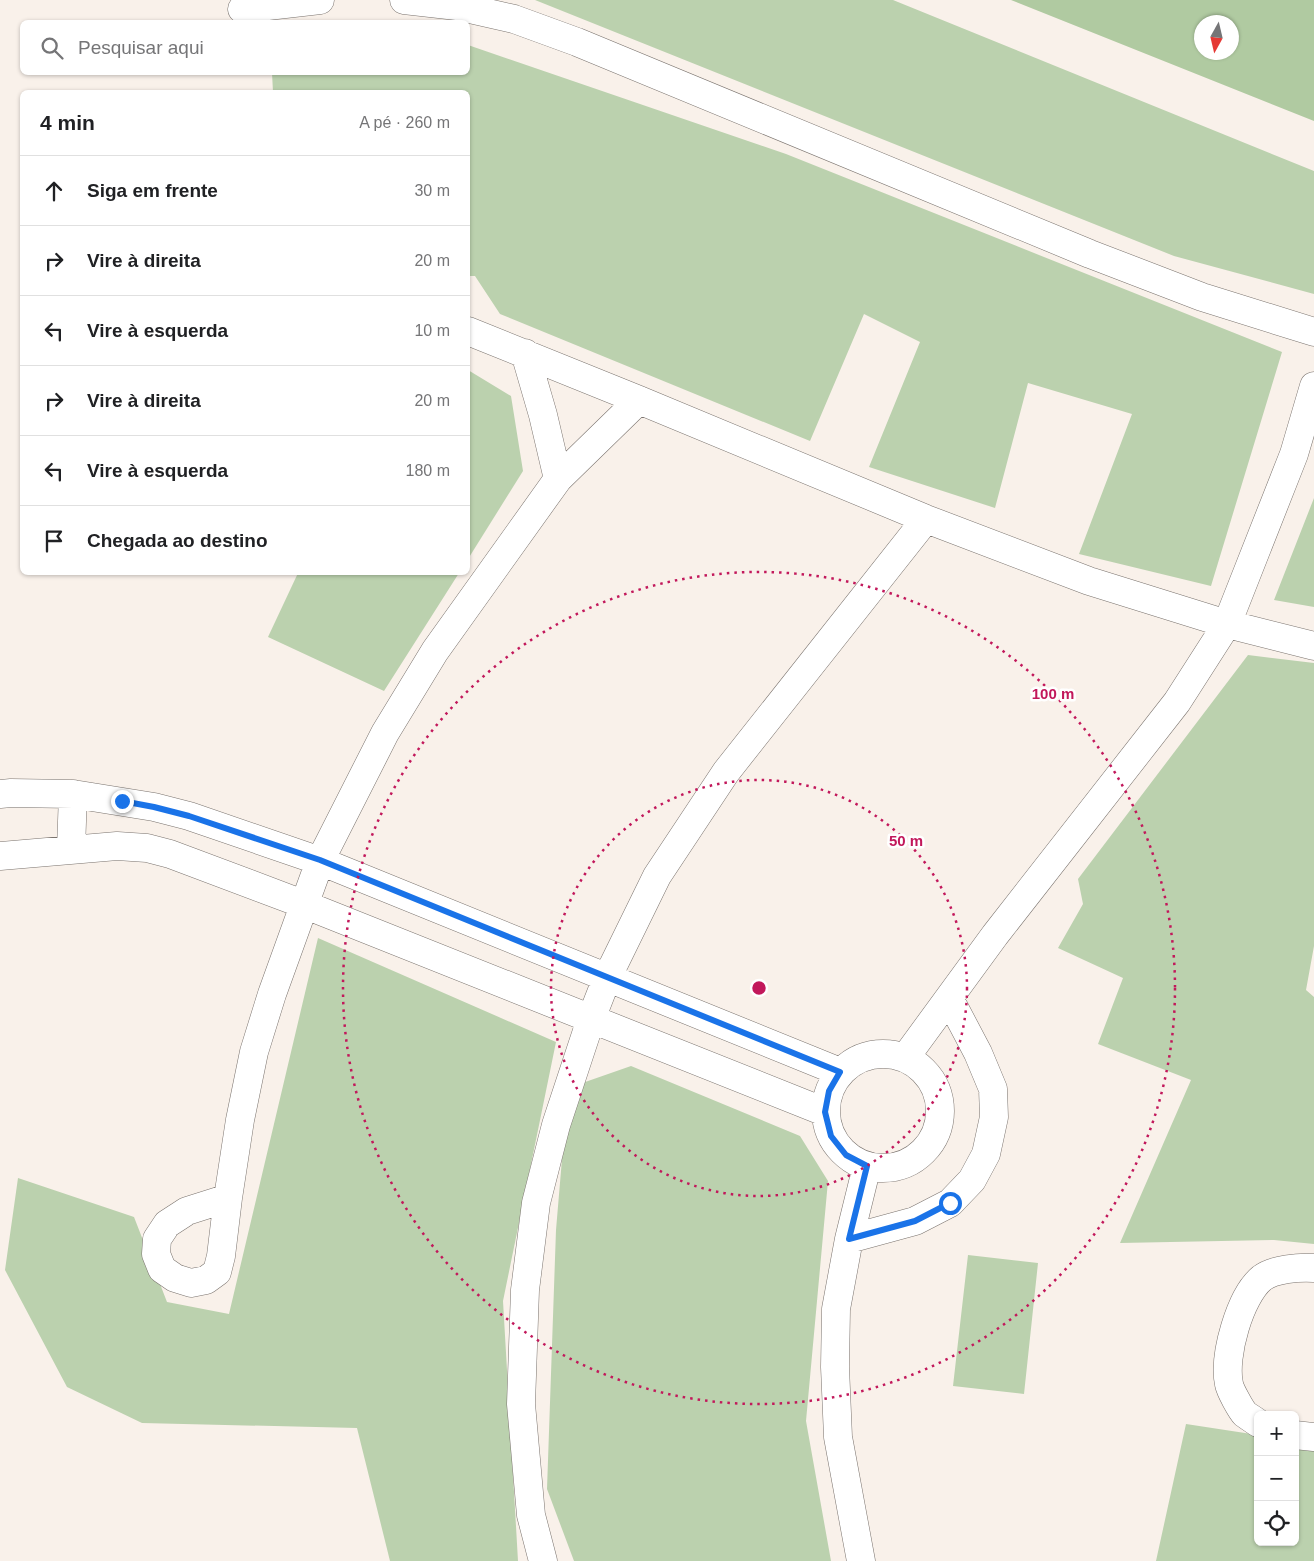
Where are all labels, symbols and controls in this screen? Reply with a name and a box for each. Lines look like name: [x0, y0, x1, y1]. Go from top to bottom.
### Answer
north arrow: [1194, 15, 1239, 60]
search box: [20, 20, 470, 75]
icon: search: [38, 34, 66, 62]
text: Pesquisar aqui: [78, 37, 204, 58]
text: 4 min: [40, 111, 95, 134]
text: A pé · 260 m: [359, 114, 450, 131]
icon: ahead: [40, 177, 68, 205]
text: Siga em frente: [87, 180, 218, 201]
text: 30 m: [414, 182, 450, 199]
icon: right: [40, 247, 68, 275]
text: Vire à direita: [87, 250, 201, 271]
text: 20 m: [414, 252, 450, 269]
icon: left: [40, 317, 68, 345]
text: Vire à esquerda: [87, 320, 228, 341]
text: 10 m: [414, 322, 450, 339]
icon: right: [40, 387, 68, 415]
text: Vire à direita: [87, 390, 201, 411]
text: 20 m: [414, 392, 450, 409]
icon: left: [40, 457, 68, 485]
text: Vire à esquerda: [87, 460, 228, 481]
text: 180 m: [406, 462, 450, 479]
icon: arrive: [40, 527, 68, 555]
text: Chegada ao destino: [87, 530, 268, 551]
text: 100 m: [1032, 685, 1074, 702]
route end: [111, 790, 134, 813]
text: 50 m: [889, 832, 923, 849]
centre of rings: [750, 979, 768, 997]
route start: [939, 1192, 962, 1215]
map controls: [1254, 1411, 1299, 1546]
button: +: [1254, 1411, 1299, 1456]
button: −: [1254, 1456, 1299, 1501]
button: locate: [1254, 1501, 1299, 1546]

